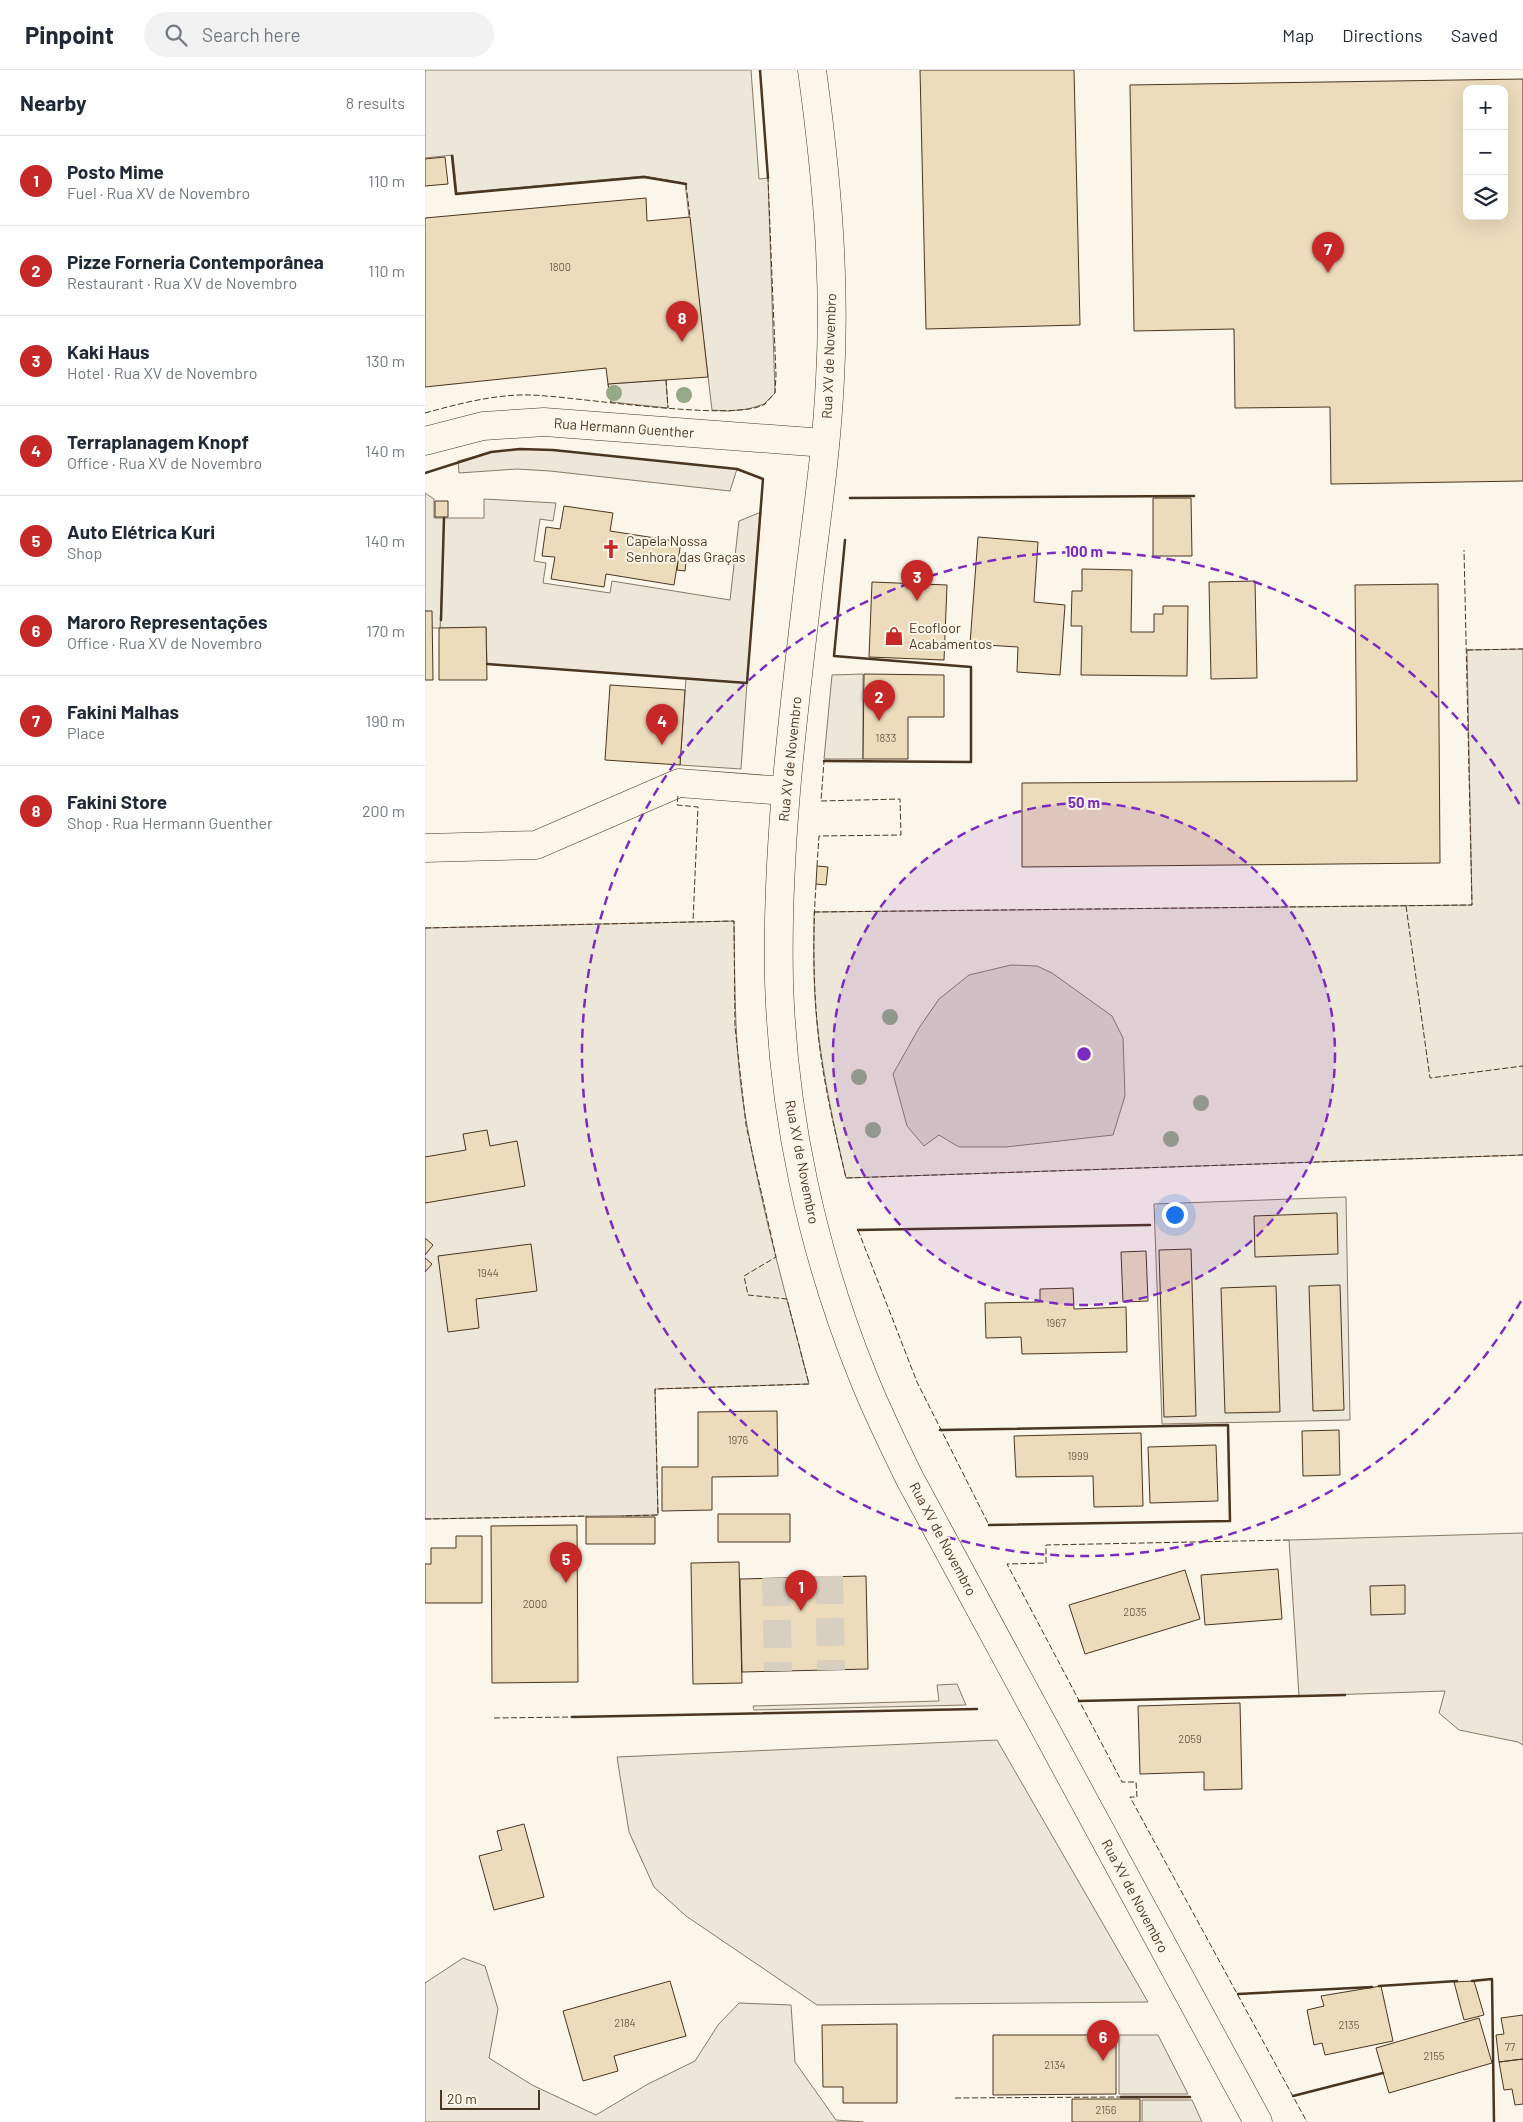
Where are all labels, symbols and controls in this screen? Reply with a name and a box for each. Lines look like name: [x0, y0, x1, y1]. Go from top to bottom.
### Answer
search box: [144, 12, 494, 57]
text: Pinpoint: [25, 20, 114, 49]
icon: search: [162, 21, 190, 49]
text: Search here: [202, 23, 301, 46]
text: Map: [1282, 24, 1314, 46]
text: Directions: [1342, 24, 1423, 46]
text: Saved: [1451, 24, 1498, 46]
map controls: [1463, 85, 1508, 220]
button: +: [1463, 85, 1508, 130]
text: Nearby: [20, 90, 86, 115]
text: 8 results: [346, 93, 405, 112]
button: −: [1463, 130, 1508, 175]
text: Posto Mime: [67, 160, 164, 183]
text: 1: [33, 171, 39, 190]
text: 110 m: [368, 171, 405, 190]
button: layers: [1463, 175, 1508, 220]
text: Fuel · Rua XV de Novembro: [67, 183, 250, 202]
pin: 7: [1312, 232, 1344, 273]
text: Pizze Forneria Contemporânea: [67, 250, 324, 273]
house number: 1800: [549, 260, 571, 273]
text: 2: [32, 261, 40, 280]
text: 110 m: [368, 261, 405, 280]
text: Restaurant · Rua XV de Novembro: [67, 273, 297, 292]
street label: Rua XV de Novembro: [818, 293, 839, 419]
pin: 8: [666, 301, 698, 342]
text: Kaki Haus: [67, 340, 150, 363]
text: 3: [32, 351, 40, 370]
text: 130 m: [366, 351, 405, 370]
text: Hotel · Rua XV de Novembro: [67, 363, 257, 382]
street label: Rua Hermann Guenther: [553, 414, 695, 441]
text: Terraplanagem Knopf: [67, 430, 249, 453]
text: 4: [31, 441, 41, 460]
text: 140 m: [365, 441, 405, 460]
text: Office · Rua XV de Novembro: [67, 453, 262, 472]
text: Auto Elétrica Kuri: [67, 520, 215, 543]
text: 5: [32, 531, 40, 550]
text: 140 m: [365, 531, 405, 550]
place label: Capela Nossa Senhora das Graças: [626, 532, 746, 565]
church icon: Capela Nossa Senhora das Graças: [600, 538, 622, 560]
text: 100 m: [1065, 542, 1103, 560]
text: Shop: [67, 543, 102, 562]
pin: 3: [901, 560, 933, 601]
text: Maroro Representações: [67, 610, 267, 633]
place label: Ecofloor Acabamentos: [909, 619, 993, 652]
text: 6: [32, 621, 40, 640]
text: 170 m: [366, 621, 405, 640]
shop icon: Ecofloor Acabamentos: [883, 625, 905, 647]
text: Office · Rua XV de Novembro: [67, 633, 262, 652]
pin: 2: [863, 680, 895, 721]
street label: Rua XV de Novembro: [774, 696, 805, 822]
text: Fakini Malhas: [67, 700, 179, 723]
pin: 4: [646, 704, 678, 745]
text: 7: [32, 711, 40, 730]
text: 190 m: [366, 711, 405, 730]
text: Place: [67, 723, 105, 742]
house number: 1833: [876, 731, 896, 744]
text: Fakini Store: [67, 790, 167, 813]
text: 50 m: [1068, 793, 1100, 811]
text: 8: [32, 801, 40, 820]
text: 200 m: [362, 801, 405, 820]
text: Shop · Rua Hermann Guenther: [67, 813, 273, 832]
centre of rings: [1075, 1045, 1093, 1063]
street label: Rua XV de Novembro: [782, 1099, 823, 1225]
your location: [1162, 1202, 1188, 1228]
house number: 1944: [477, 1266, 499, 1279]
house number: 1967: [1046, 1316, 1066, 1329]
house number: 1976: [728, 1433, 749, 1446]
house number: 1999: [1067, 1449, 1089, 1462]
street label: Rua XV de Novembro: [906, 1479, 980, 1598]
pin: 5: [550, 1542, 582, 1583]
pin: 1: [785, 1570, 817, 1611]
house number: 2000: [523, 1597, 547, 1610]
house number: 2035: [1123, 1605, 1147, 1618]
house number: 2059: [1178, 1732, 1202, 1745]
street label: Rua XV de Novembro: [1098, 1836, 1172, 1955]
house number: 2184: [614, 2016, 636, 2029]
house number: 2135: [1339, 2018, 1360, 2031]
pin: 6: [1087, 2020, 1119, 2061]
house number: 77: [1505, 2040, 1515, 2053]
house number: 2155: [1424, 2049, 1445, 2062]
house number: 2134: [1044, 2058, 1066, 2071]
scale bar: [440, 2087, 540, 2110]
text: 20 m: [447, 2090, 477, 2107]
house number: 2156: [1096, 2103, 1117, 2116]

